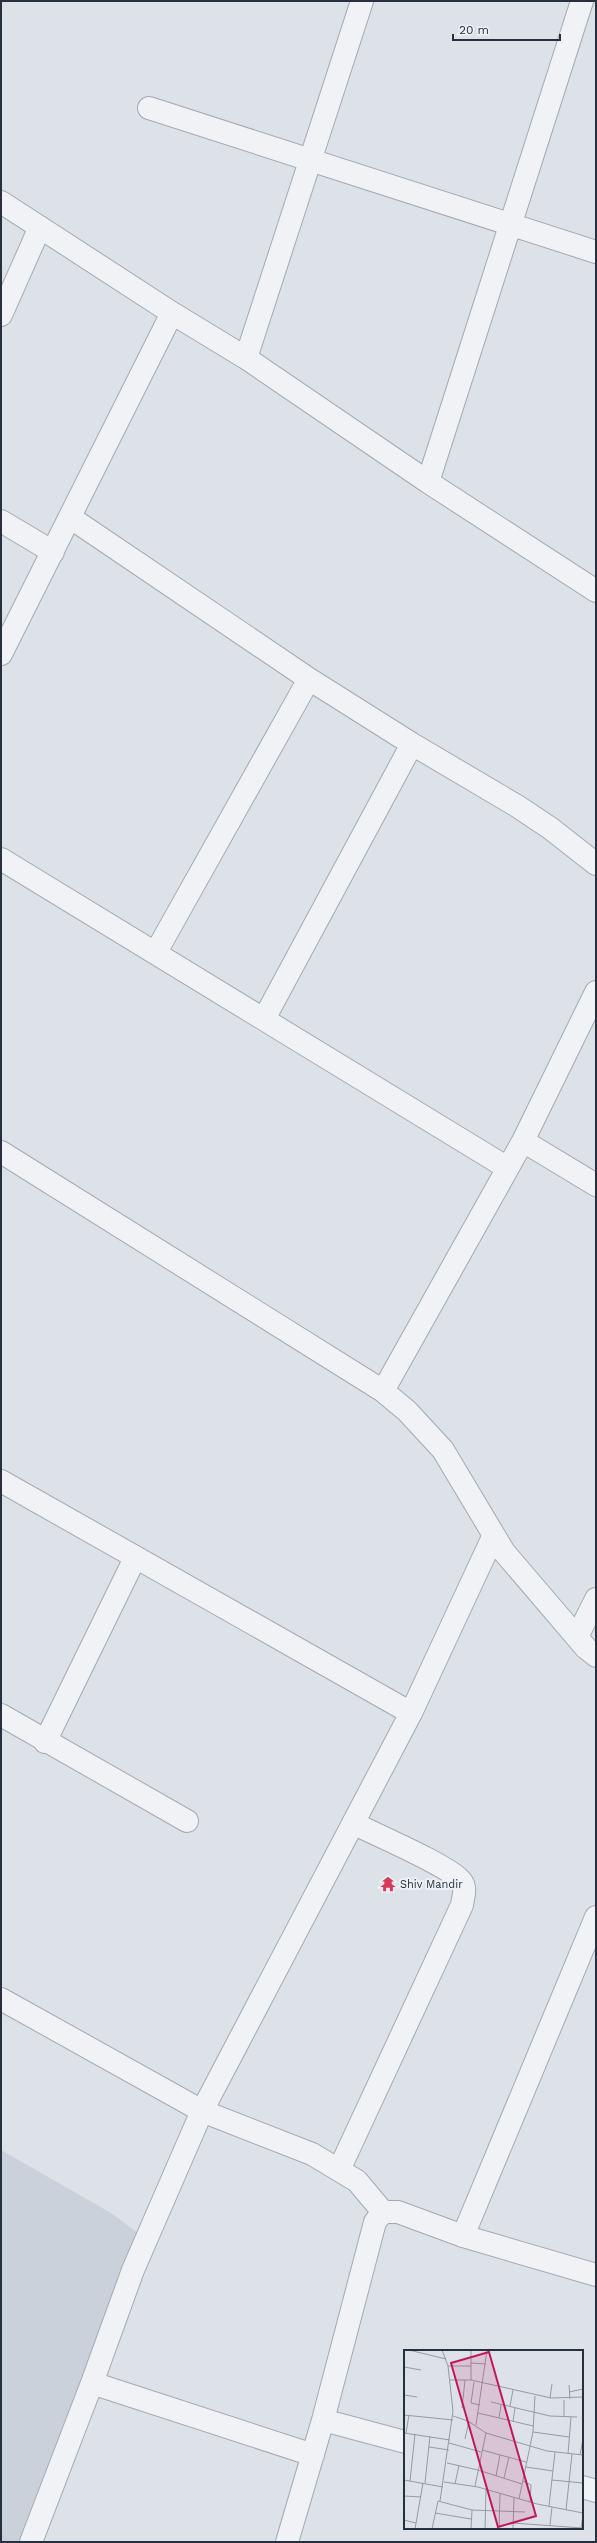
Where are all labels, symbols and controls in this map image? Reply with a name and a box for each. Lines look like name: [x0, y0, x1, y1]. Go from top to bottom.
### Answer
scale bar: [453, 16, 560, 42]
text: 20 m: [459, 23, 489, 37]
temple icon: Shiv Mandir: [379, 1875, 397, 1893]
place label: Shiv Mandir: [400, 1878, 463, 1891]
inset map: [404, 2350, 583, 2529]

